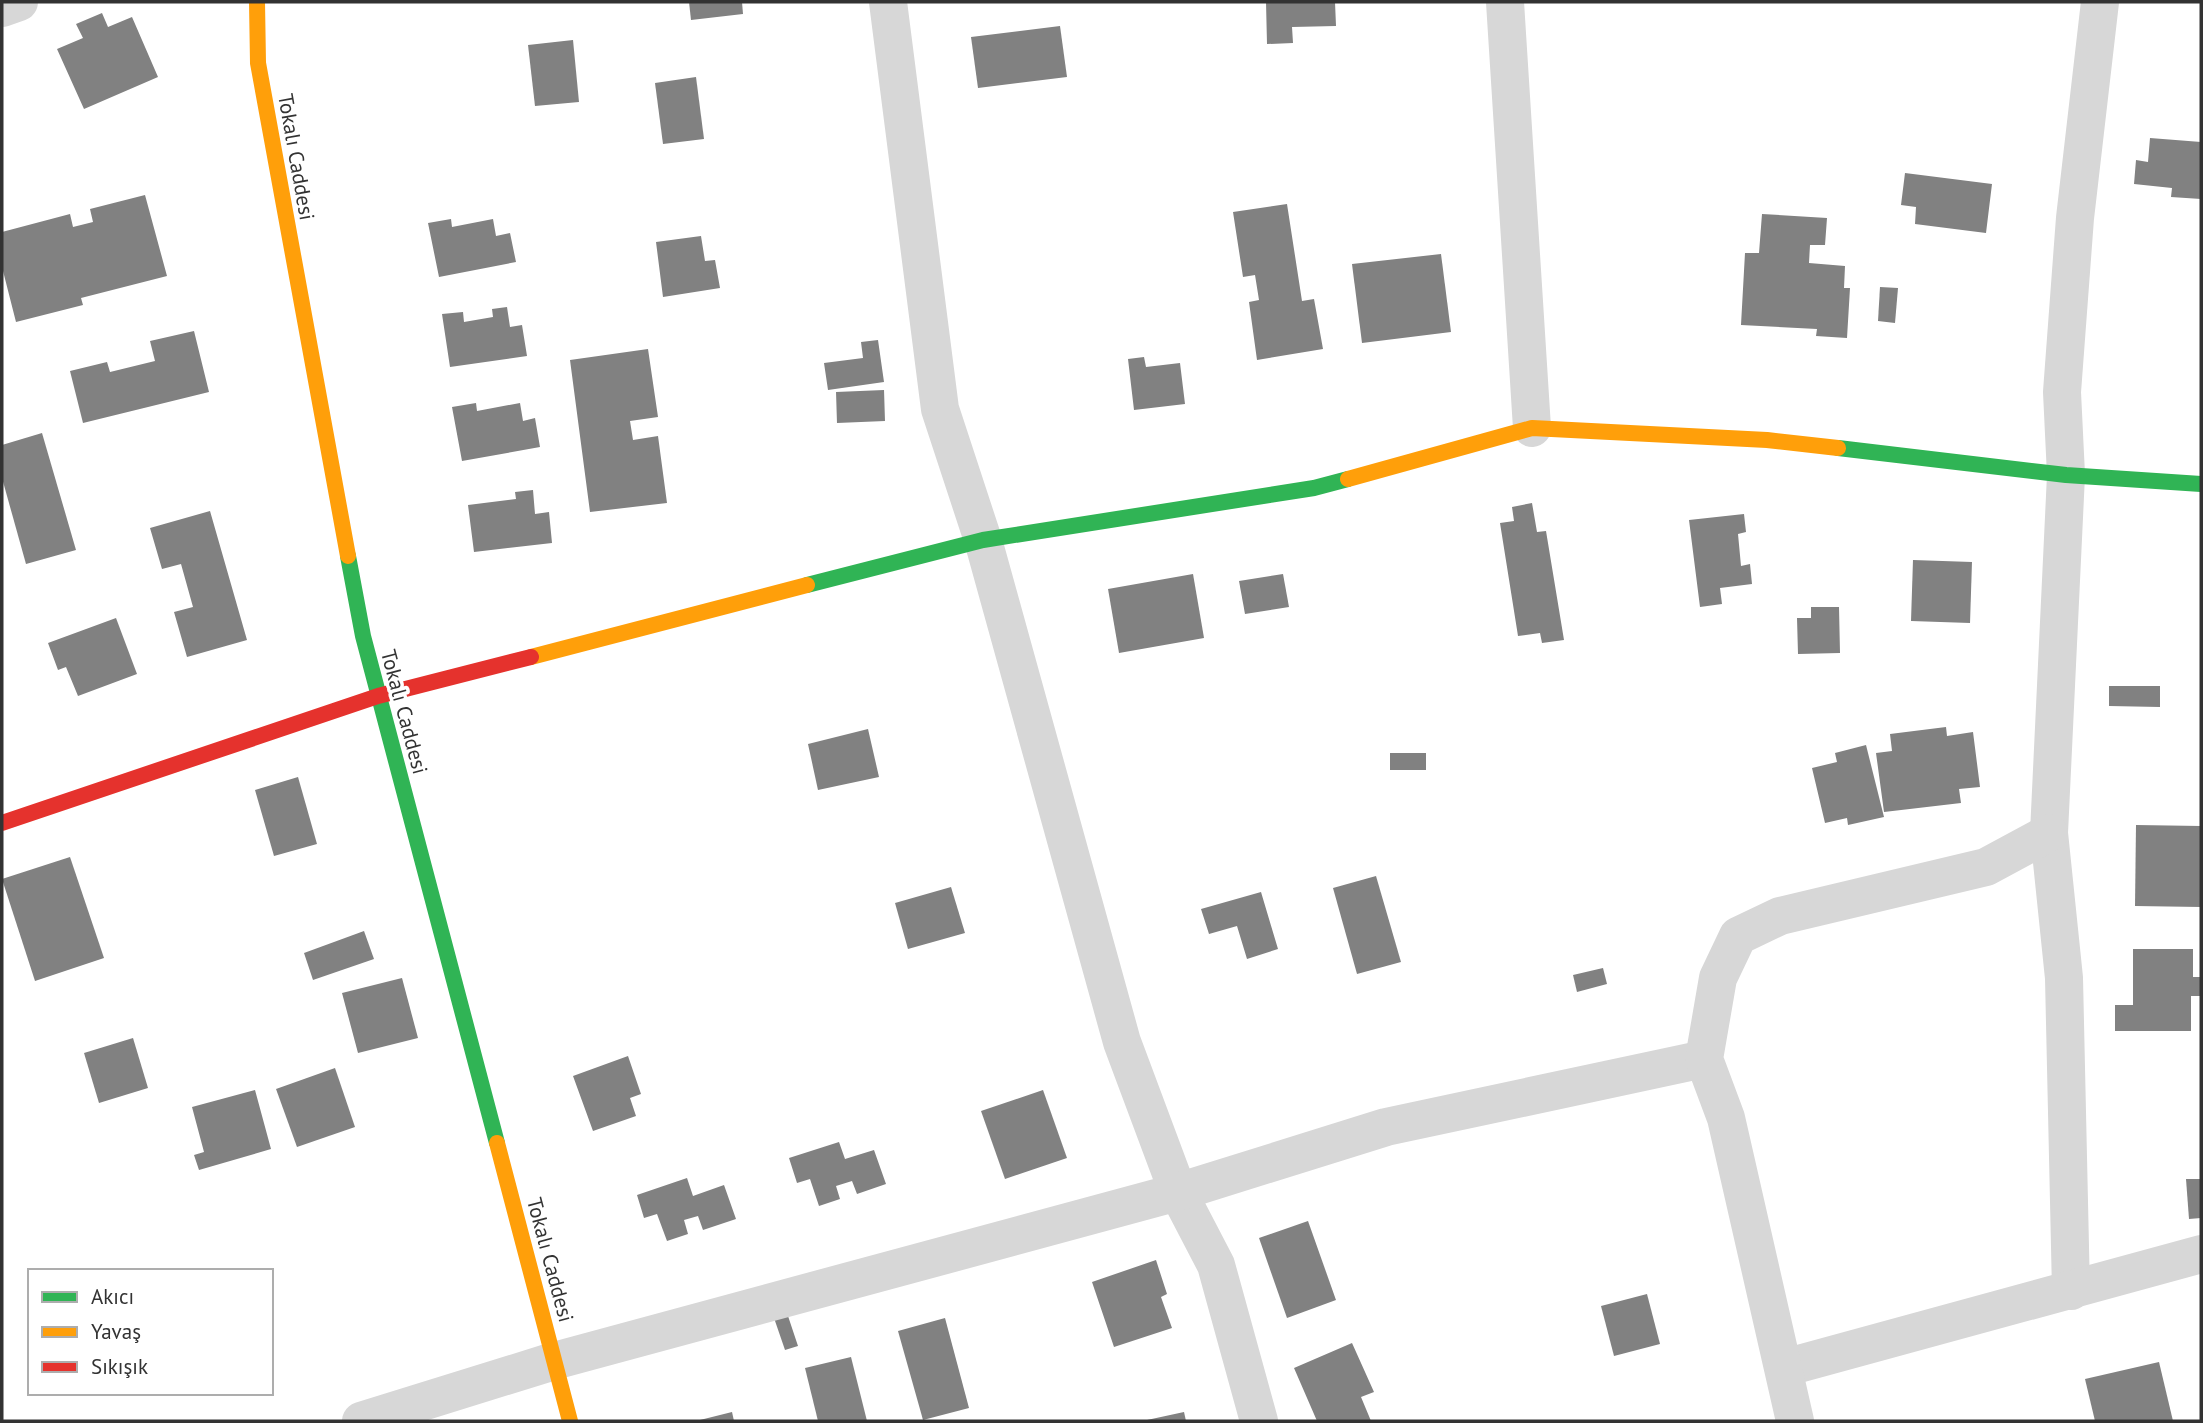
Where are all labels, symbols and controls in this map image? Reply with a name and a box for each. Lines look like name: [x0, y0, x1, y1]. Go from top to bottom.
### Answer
street label: Tokalı Caddesi: [272, 92, 321, 222]
street label: Tokalı Caddesi: [375, 647, 434, 777]
street label: Tokalı Caddesi: [521, 1195, 580, 1325]
legend: [28, 1269, 273, 1395]
text: Akıcı: [91, 1283, 134, 1310]
text: Yavaş: [91, 1318, 141, 1345]
text: Sıkışık: [91, 1353, 148, 1380]

